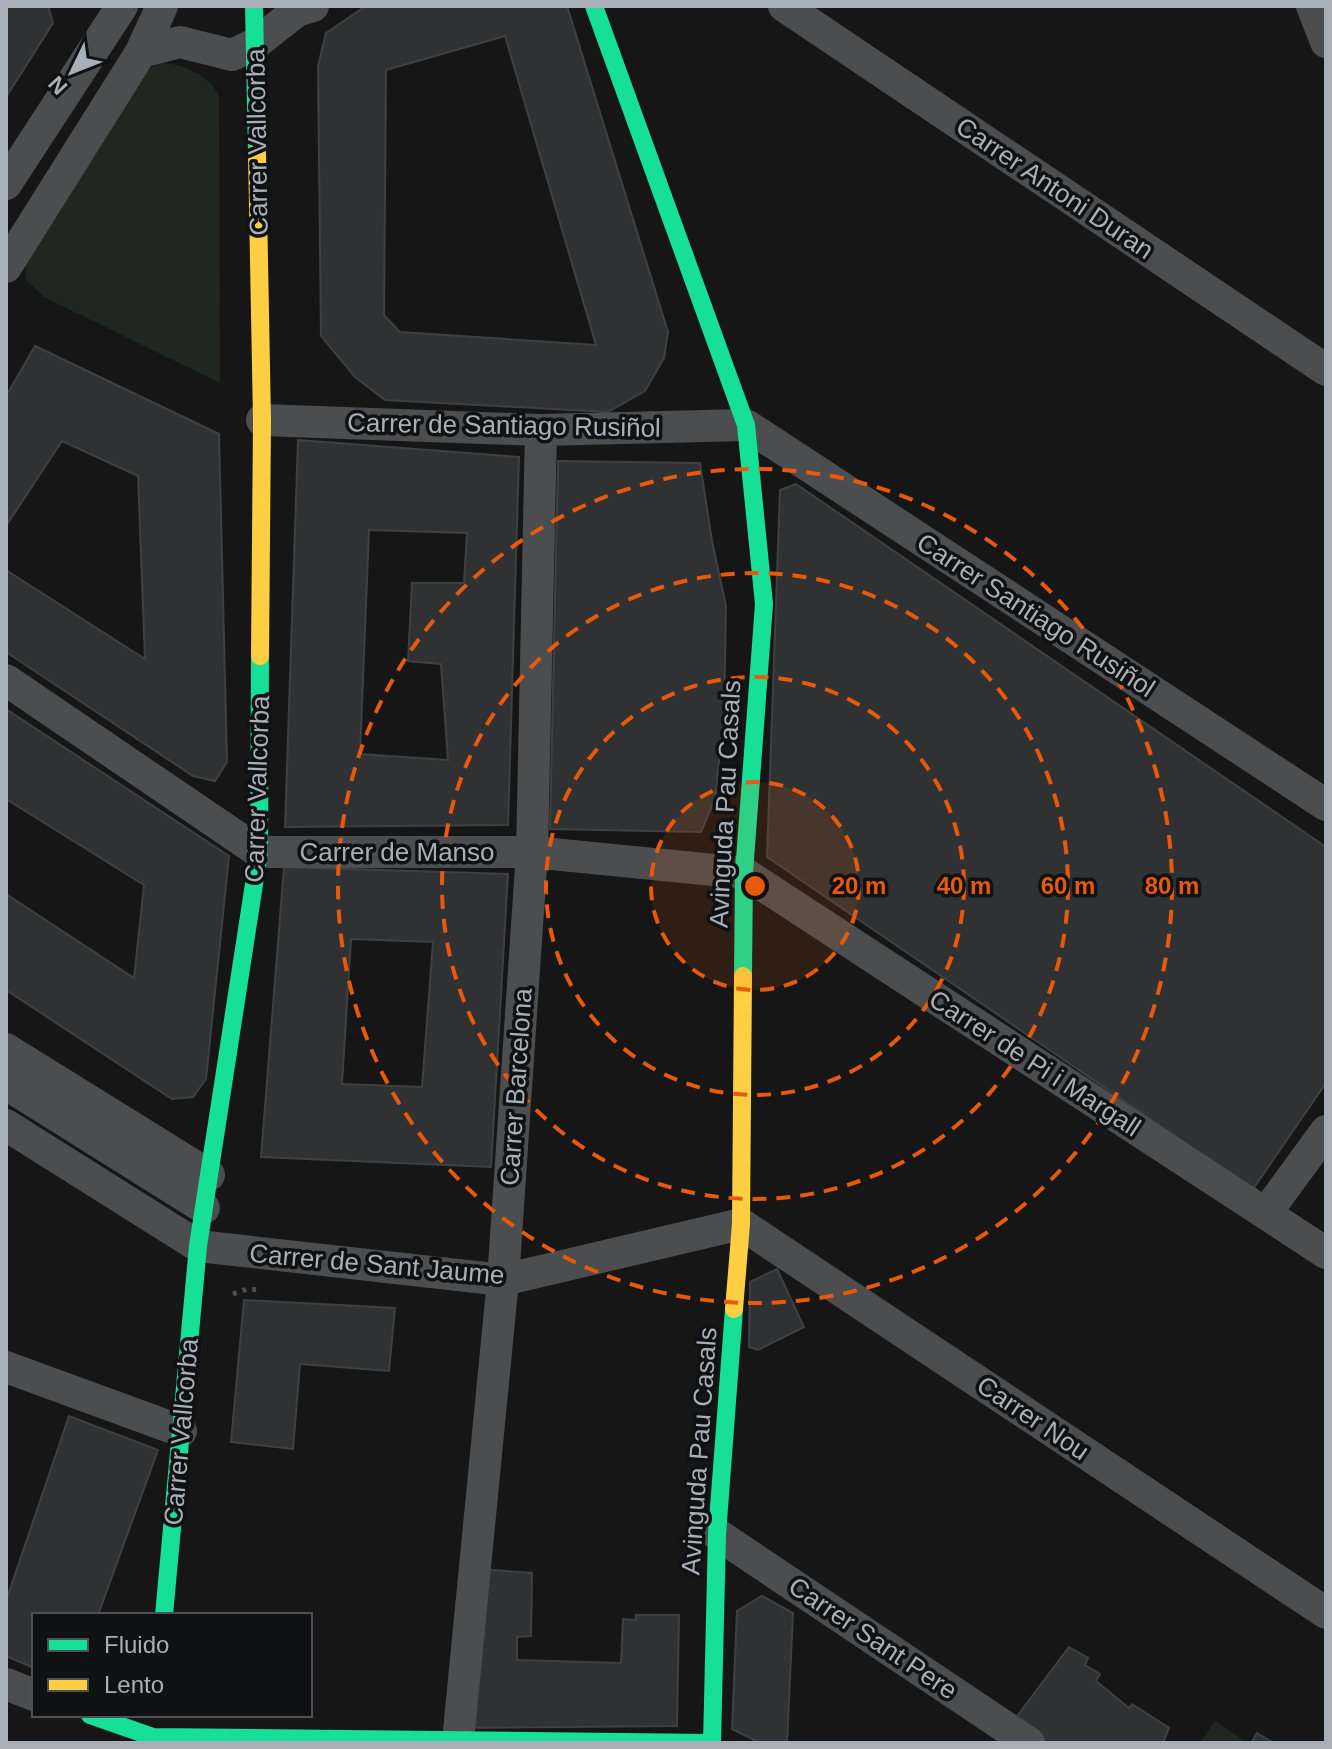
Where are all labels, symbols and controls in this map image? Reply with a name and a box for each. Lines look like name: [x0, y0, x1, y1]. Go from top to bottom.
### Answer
north arrow: [32, 32, 112, 112]
street label: Carrer Vallcorba: [240, 48, 274, 236]
text: N: [43, 71, 72, 100]
street label: Carrer Antoni Duran: [951, 111, 1159, 265]
street label: Carrer de Santiago Rusiñol: [347, 407, 661, 443]
street label: Carrer Santiago Rusiñol: [911, 527, 1161, 703]
street label: Avinguda Pau Casals: [704, 679, 746, 929]
street label: Carrer Vallcorba: [239, 694, 275, 883]
street label: Carrer de Manso: [299, 837, 495, 867]
centre of rings: [741, 872, 769, 900]
text: 20 m: [832, 872, 886, 899]
text: 40 m: [937, 872, 991, 899]
text: 60 m: [1041, 872, 1095, 899]
text: 80 m: [1145, 872, 1199, 899]
street label: Carrer de Pi i Margall: [924, 984, 1146, 1142]
street label: Carrer Barcelona: [494, 987, 538, 1187]
street label: Carrer de Sant Jaume: [248, 1238, 506, 1290]
street label: Avinguda Pau Casals: [675, 1326, 723, 1576]
street label: Carrer Vallcorba: [158, 1337, 204, 1527]
street label: Carrer Nou: [971, 1370, 1095, 1466]
street label: Carrer Sant Pere: [783, 1571, 963, 1705]
legend: [32, 1613, 312, 1717]
text: Fluido: [104, 1631, 169, 1658]
text: Lento: [104, 1671, 164, 1698]

